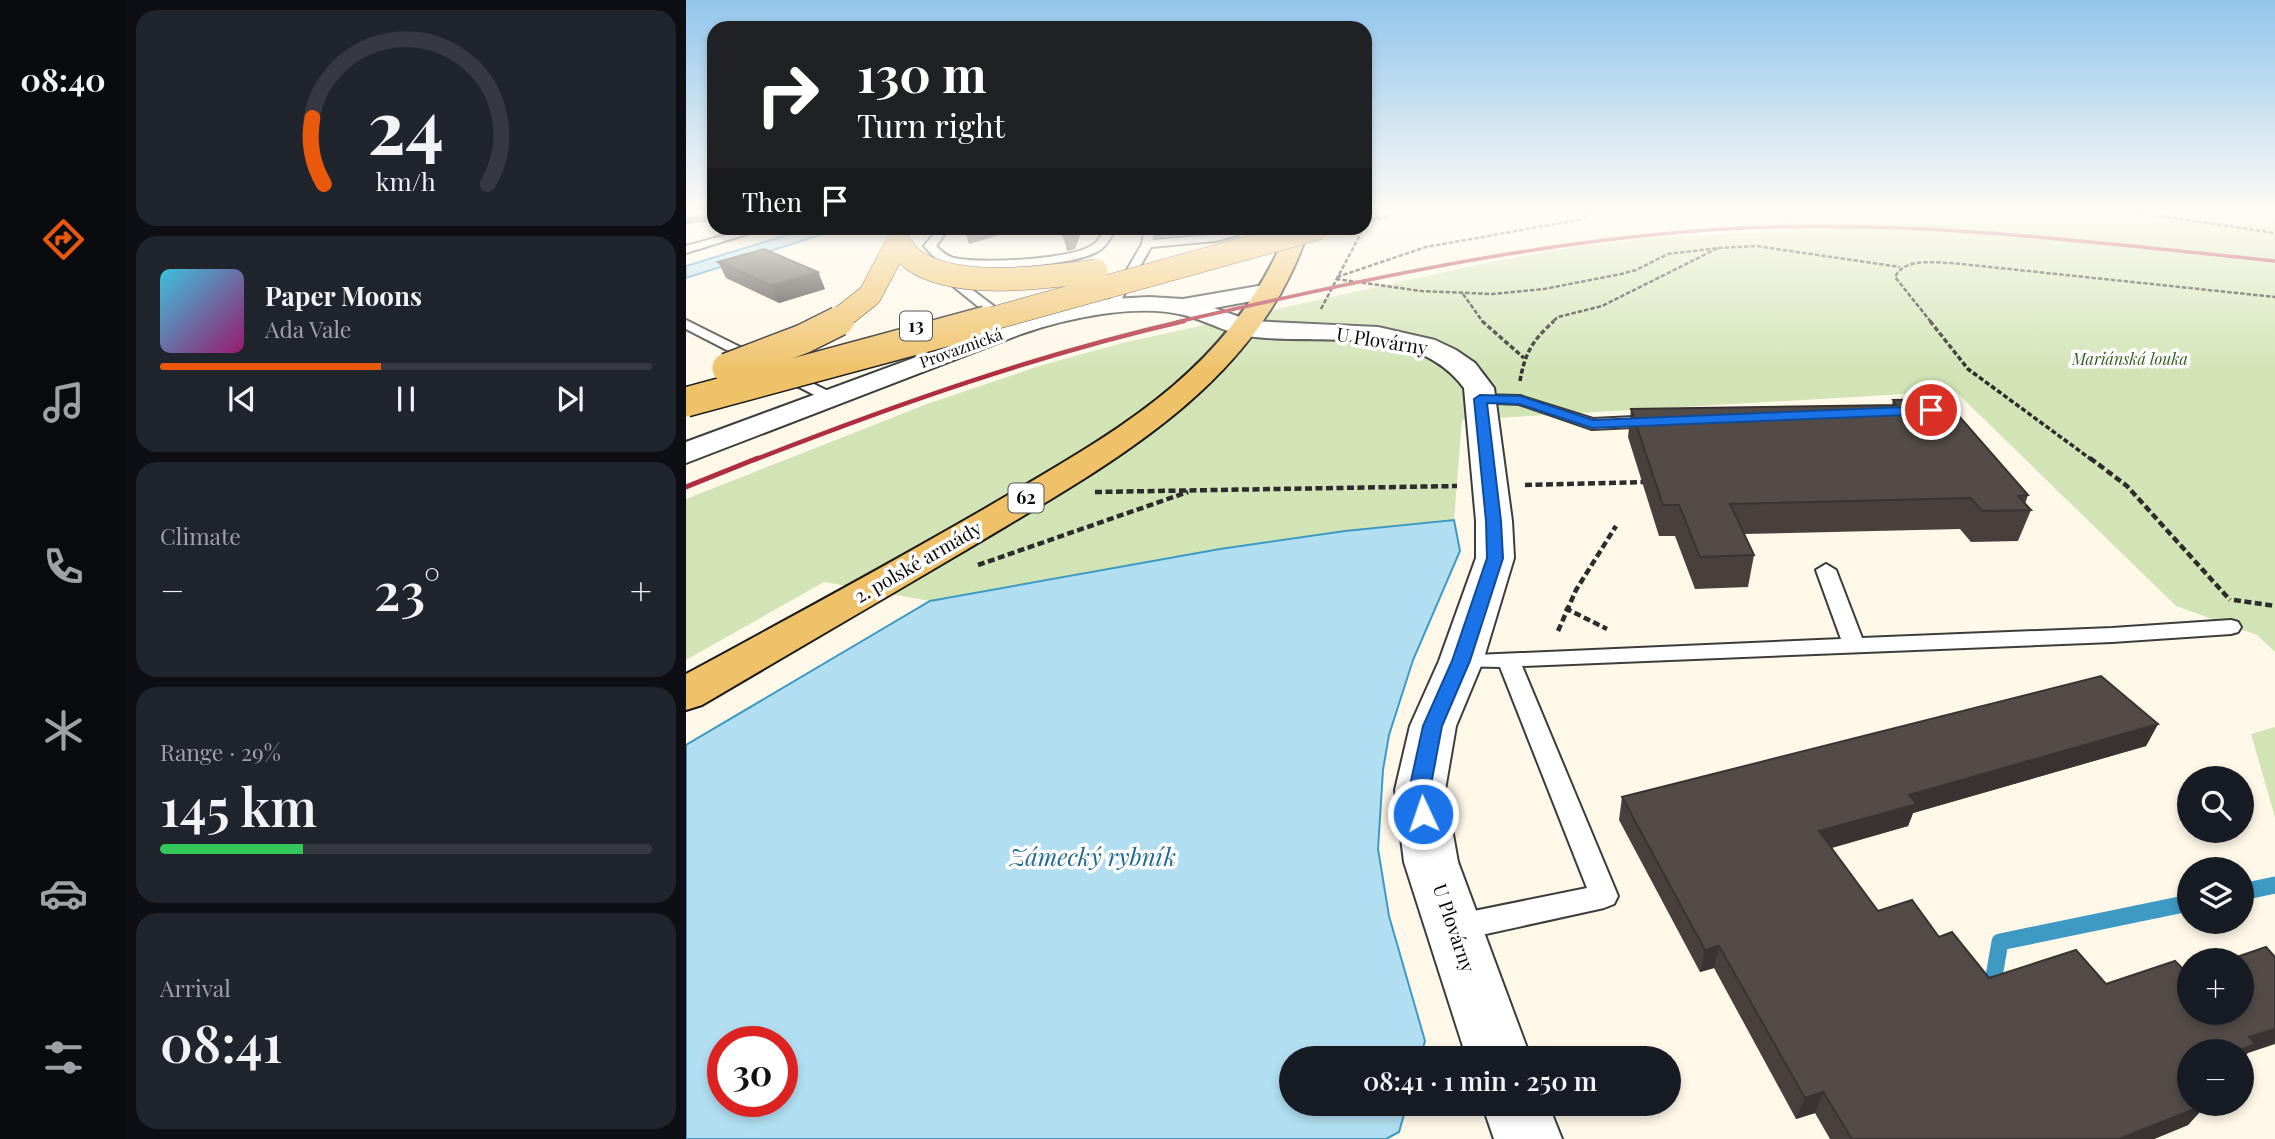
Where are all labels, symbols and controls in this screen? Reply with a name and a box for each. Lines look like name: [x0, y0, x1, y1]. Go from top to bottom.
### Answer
text: 130 m: [857, 40, 987, 105]
icon: right: [742, 49, 833, 140]
text: 08:40: [20, 57, 106, 100]
text: 24: [368, 75, 444, 172]
text: Turn right: [857, 103, 1005, 146]
text: km/h: [376, 164, 436, 197]
icon: arrive: [816, 182, 854, 220]
text: Then: [742, 184, 802, 219]
icon: directions: [39, 215, 88, 264]
text: Paper Moons: [265, 278, 422, 313]
road number: 13: [900, 312, 932, 340]
text: Ada Vale: [265, 313, 352, 344]
street label: U Plovárny: [1335, 320, 1430, 360]
street label: Provaznická: [916, 323, 1005, 372]
park label: Mariánská louka: [2071, 348, 2188, 369]
icon: music: [39, 378, 88, 427]
icon: previous: [223, 380, 261, 418]
icon: pause: [387, 380, 425, 418]
icon: next: [551, 380, 589, 418]
pin: [1901, 380, 1961, 440]
icon: arrive: [1912, 391, 1950, 429]
road number: 62: [1008, 484, 1044, 512]
street label: 2. polské armády: [849, 514, 986, 608]
text: Climate: [160, 520, 241, 551]
icon: phone: [39, 542, 88, 591]
text: 23°: [374, 555, 440, 624]
text: −: [160, 564, 185, 615]
text: +: [630, 564, 652, 615]
icon: climate: [39, 706, 88, 755]
text: Range · 29%: [160, 736, 281, 767]
map controls: [2177, 766, 2254, 1116]
button: search: [2177, 766, 2254, 843]
text: 145 km: [160, 771, 317, 840]
position arrow: [1386, 777, 1460, 851]
water label: Zámecký rybník: [1009, 840, 1176, 872]
button: layers: [2177, 857, 2254, 934]
icon: car: [39, 869, 88, 918]
street label: U Plovárny: [1428, 880, 1482, 976]
button: +: [2177, 948, 2254, 1025]
text: Arrival: [160, 972, 231, 1003]
text: 08:41: [160, 1007, 282, 1076]
speed limit sign: 30: [707, 1026, 798, 1117]
icon: filters: [39, 1033, 88, 1082]
button: −: [2177, 1039, 2254, 1116]
text: 08:41 · 1 min · 250 m: [1363, 1063, 1597, 1098]

